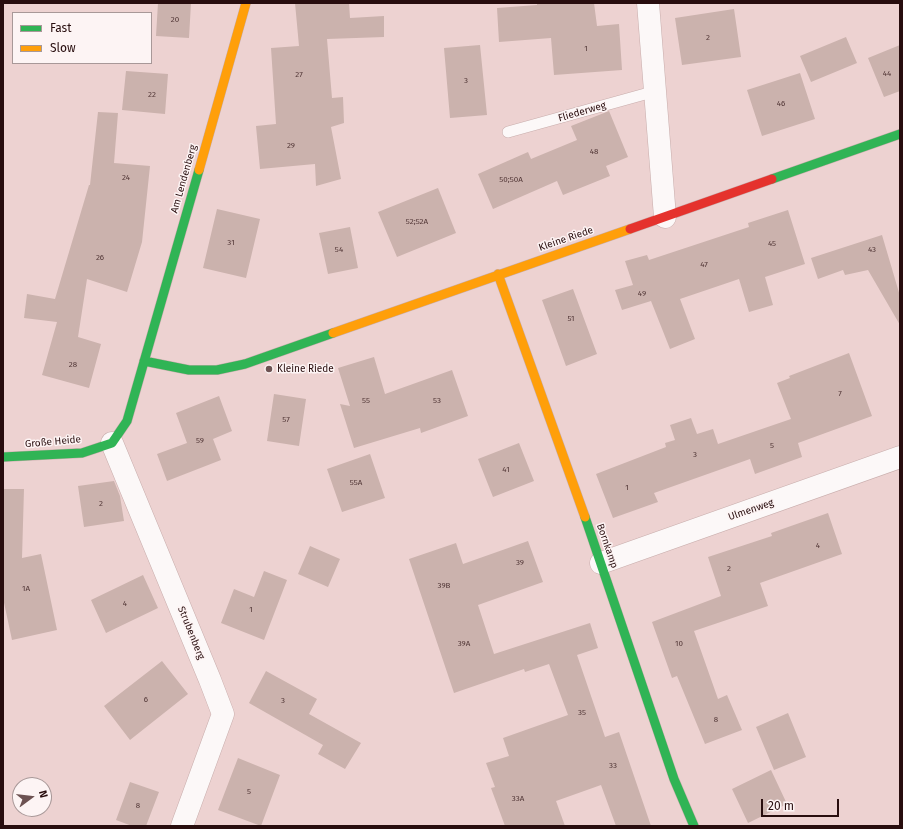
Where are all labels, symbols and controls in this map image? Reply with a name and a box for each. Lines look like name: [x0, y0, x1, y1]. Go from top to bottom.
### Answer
legend: [12, 12, 152, 64]
house number: 20: [171, 15, 179, 25]
text: Fast: [50, 21, 72, 35]
house number: 2: [706, 33, 710, 43]
text: Slow: [50, 41, 76, 55]
house number: 1: [584, 44, 588, 54]
house number: 44: [883, 69, 891, 79]
house number: 27: [295, 70, 303, 80]
house number: 3: [464, 76, 468, 86]
house number: 22: [148, 90, 156, 100]
street label: Fliederweg: [557, 99, 607, 125]
house number: 46: [777, 99, 785, 109]
house number: 29: [287, 141, 295, 151]
street label: Am Lendenberg: [169, 143, 199, 215]
house number: 48: [590, 147, 598, 157]
house number: 24: [122, 173, 130, 183]
house number: 50;50A: [499, 175, 523, 185]
house number: 52;52A: [406, 217, 428, 227]
street label: Kleine Riede: [537, 224, 595, 254]
house number: 31: [227, 238, 235, 248]
house number: 45: [768, 239, 776, 249]
house number: 54: [335, 245, 343, 255]
house number: 43: [868, 245, 876, 255]
house number: 26: [96, 253, 104, 263]
house number: 47: [700, 260, 708, 270]
house number: 49: [638, 289, 646, 299]
house number: 51: [567, 314, 575, 324]
house number: 28: [69, 360, 77, 370]
place label: Kleine Riede: [277, 363, 334, 375]
marker: Kleine Riede: [264, 364, 274, 374]
house number: 7: [838, 389, 842, 399]
house number: 55: [362, 396, 370, 406]
house number: 53: [433, 396, 441, 406]
house number: 57: [282, 415, 290, 425]
street label: Große Heide: [24, 434, 82, 450]
house number: 59: [196, 436, 204, 446]
house number: 5: [770, 441, 774, 451]
house number: 3: [693, 450, 697, 460]
house number: 41: [502, 465, 510, 475]
house number: 55A: [350, 478, 362, 488]
house number: 1: [625, 483, 629, 493]
street label: Ulmenweg: [727, 497, 775, 523]
house number: 2: [99, 499, 103, 509]
street label: Bornkamp: [594, 522, 620, 570]
house number: 4: [816, 541, 820, 551]
house number: 39: [516, 558, 524, 568]
house number: 2: [727, 564, 731, 574]
house number: 39B: [438, 581, 450, 591]
house number: 1A: [22, 584, 30, 594]
house number: 4: [123, 599, 127, 609]
street label: Strubenberg: [175, 605, 207, 661]
house number: 1: [249, 605, 253, 615]
house number: 39A: [458, 639, 470, 649]
house number: 10: [675, 639, 683, 649]
house number: 6: [144, 695, 148, 705]
house number: 3: [281, 696, 285, 706]
house number: 35: [578, 708, 586, 718]
house number: 8: [714, 715, 718, 725]
house number: 33: [609, 761, 617, 771]
north arrow: [12, 777, 52, 817]
house number: 5: [247, 787, 251, 797]
text: N: [36, 789, 50, 799]
scale bar: [763, 791, 841, 817]
house number: 33A: [512, 794, 524, 804]
text: 20 m: [768, 799, 794, 813]
house number: 8: [136, 801, 140, 811]

